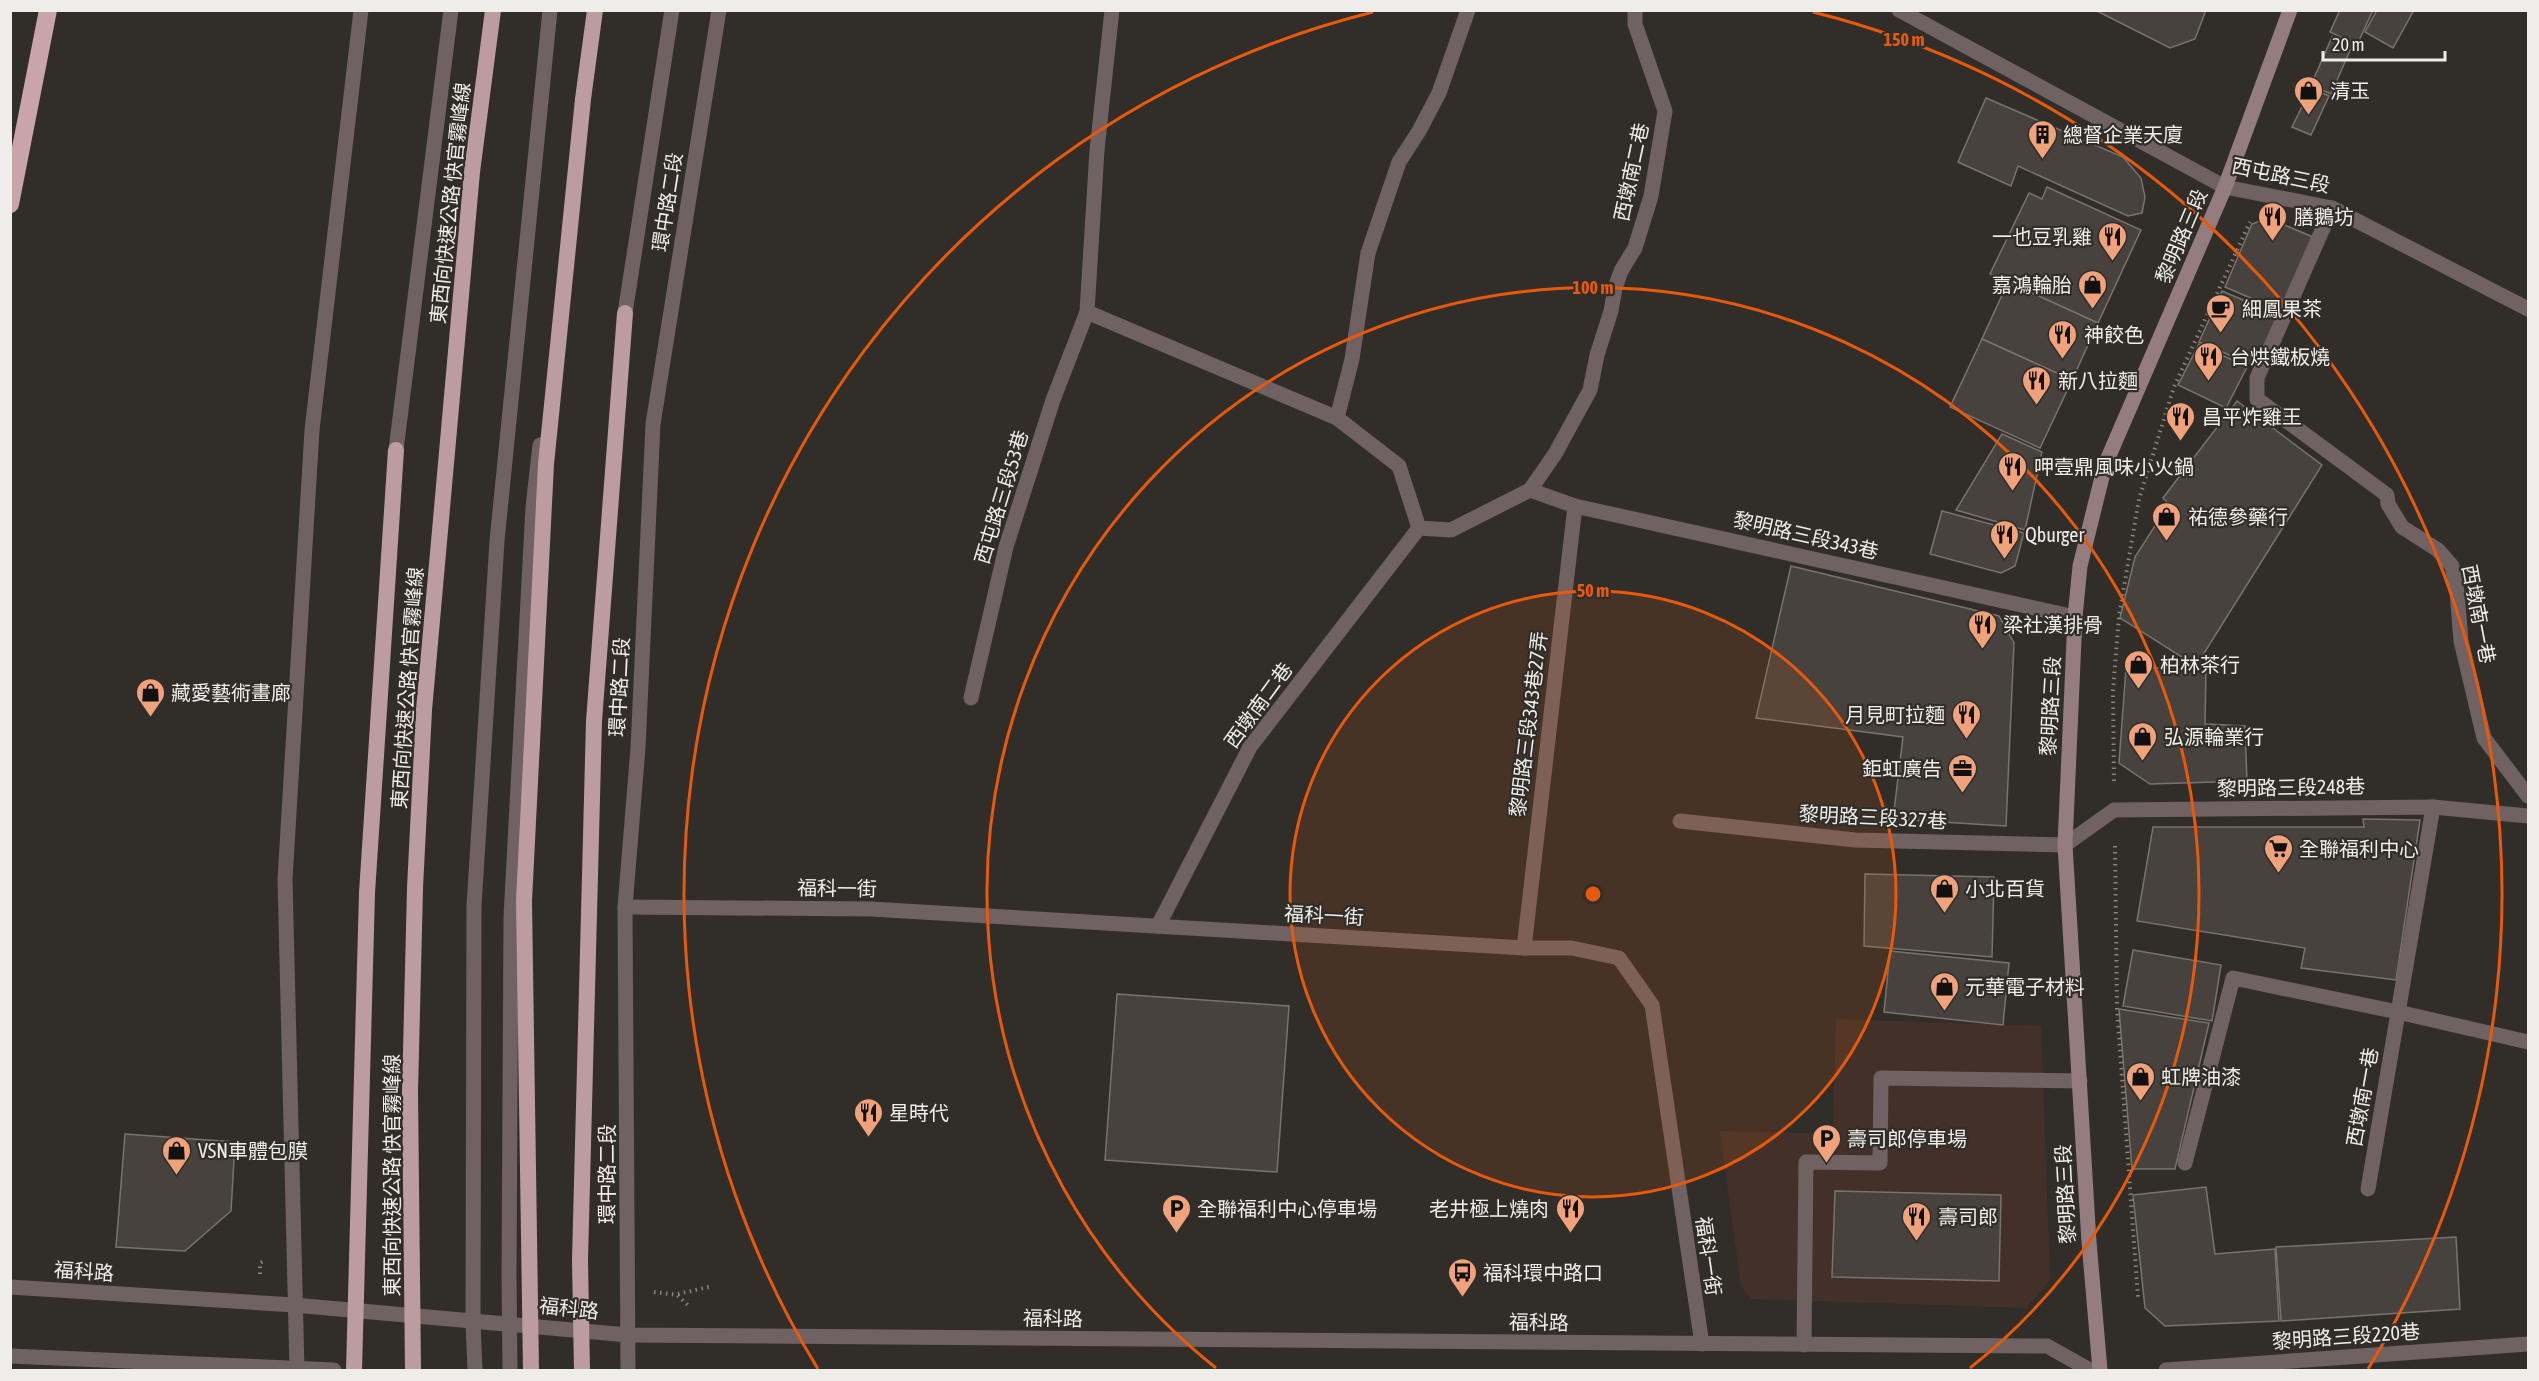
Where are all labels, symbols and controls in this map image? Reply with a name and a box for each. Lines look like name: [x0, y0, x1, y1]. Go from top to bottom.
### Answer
scale bar: [2323, 24, 2444, 62]
text: 150 m: [1884, 29, 1924, 50]
text: 20 m: [2332, 34, 2364, 55]
shop icon: 清玉: [2293, 74, 2325, 116]
place label: 清玉: [2330, 79, 2370, 102]
street label: 東西向快速公路 快官霧峰線: [426, 81, 474, 325]
building icon: 總督企業天廈: [2026, 118, 2058, 160]
street label: 西墩南二巷: [1609, 121, 1653, 223]
place label: 總督企業天廈: [2063, 123, 2183, 146]
street label: 環中路二段: [648, 151, 686, 253]
street label: 西屯路三段: [2230, 153, 2332, 197]
street label: 黎明路三段: [2151, 185, 2211, 287]
restaurant icon: 膳鵝坊: [2257, 200, 2289, 242]
place label: 膳鵝坊: [2294, 205, 2354, 228]
restaurant icon: 一也豆乳雞: [2097, 220, 2129, 262]
place label: 一也豆乳雞: [1992, 225, 2092, 248]
shop icon: 嘉鴻輪胎: [2077, 268, 2109, 310]
place label: 嘉鴻輪胎: [1992, 273, 2072, 296]
text: 100 m: [1573, 277, 1613, 298]
cafe icon: 細鳳果茶: [2205, 292, 2237, 334]
place label: 細鳳果茶: [2242, 297, 2322, 320]
restaurant icon: 神餃色: [2047, 318, 2079, 360]
place label: 神餃色: [2084, 323, 2144, 346]
restaurant icon: 台烘鐵板燒: [2193, 340, 2225, 382]
place label: 台烘鐵板燒: [2230, 345, 2330, 368]
restaurant icon: 新八拉麵: [2021, 364, 2053, 406]
place label: 新八拉麵: [2058, 369, 2138, 392]
restaurant icon: 昌平炸雞王: [2165, 400, 2197, 442]
place label: 昌平炸雞王: [2202, 405, 2302, 428]
street label: 西屯路三段53巷: [970, 427, 1032, 567]
restaurant icon: 呷壹鼎風味小火鍋: [1997, 450, 2029, 492]
place label: 呷壹鼎風味小火鍋: [2034, 455, 2194, 478]
shop icon: 祐德參藥行: [2151, 500, 2183, 542]
place label: 祐德參藥行: [2188, 505, 2288, 528]
street label: 黎明路三段343巷: [1731, 507, 1881, 563]
restaurant icon: Qburger: [1988, 518, 2020, 560]
place label: Qburger: [2025, 523, 2085, 546]
street label: 西墩南一巷: [2458, 563, 2500, 665]
street label: 東西向快速公路 快官霧峰線: [387, 566, 427, 810]
text: 50 m: [1577, 580, 1609, 601]
restaurant icon: 梁社漢排骨: [1966, 608, 1998, 650]
place label: 梁社漢排骨: [2003, 613, 2103, 636]
street label: 黎明路三段343巷27弄: [1505, 630, 1551, 818]
street label: 環中路二段: [605, 636, 633, 738]
shop icon: 柏林茶行: [2123, 648, 2155, 690]
place label: 柏林茶行: [2160, 653, 2240, 676]
street label: 黎明路三段: [2036, 655, 2064, 757]
street label: 西墩南二巷: [1219, 658, 1297, 752]
shop icon: 藏愛藝術畫廊: [134, 676, 166, 718]
place label: 藏愛藝術畫廊: [171, 681, 291, 704]
restaurant icon: 月見町拉麵: [1950, 698, 1982, 740]
place label: 月見町拉麵: [1845, 703, 1945, 726]
shop icon: 弘源輪業行: [2127, 720, 2159, 762]
place label: 弘源輪業行: [2164, 725, 2264, 748]
office icon: 鉅虹廣告: [1947, 752, 1979, 794]
place label: 鉅虹廣告: [1862, 757, 1942, 780]
street label: 黎明路三段248巷: [2217, 774, 2365, 800]
street label: 黎明路三段327巷: [1798, 802, 1948, 832]
supermarket icon: 全聯福利中心: [2262, 832, 2294, 874]
place label: 全聯福利中心: [2299, 837, 2419, 860]
shop icon: 小北百貨: [1928, 872, 1960, 914]
street label: 福科一街: [797, 876, 877, 900]
place label: 小北百貨: [1965, 877, 2045, 900]
centre of rings: [1583, 884, 1603, 904]
street label: 福科一街: [1283, 901, 1365, 929]
shop icon: 元華電子材料: [1928, 970, 1960, 1012]
place label: 元華電子材料: [1965, 975, 2085, 998]
street label: 西墩南一巷: [2342, 1046, 2382, 1148]
street label: 東西向快速公路 快官霧峰線: [380, 1054, 403, 1296]
shop icon: 虹牌油漆: [2124, 1060, 2156, 1102]
place label: 虹牌油漆: [2161, 1065, 2241, 1088]
restaurant icon: 星時代: [852, 1096, 884, 1138]
place label: 星時代: [889, 1101, 949, 1124]
parking icon: 壽司郎停車場: [1810, 1122, 1842, 1164]
street label: 環中路二段: [595, 1124, 618, 1224]
place label: 壽司郎停車場: [1847, 1127, 1967, 1150]
shop icon: VSN車體包膜: [161, 1134, 193, 1176]
place label: VSN車體包膜: [198, 1139, 308, 1162]
street label: 黎明路三段: [2051, 1143, 2079, 1245]
parking icon: 全聯福利中心停車場: [1160, 1192, 1192, 1234]
restaurant icon: 老井極上燒肉: [1554, 1192, 1586, 1234]
place label: 全聯福利中心停車場: [1197, 1197, 1377, 1220]
place label: 老井極上燒肉: [1429, 1197, 1549, 1220]
restaurant icon: 壽司郎: [1901, 1200, 1933, 1242]
place label: 壽司郎: [1938, 1205, 1998, 1228]
street label: 福科一街: [1692, 1215, 1726, 1297]
bus stop icon: 福科環中路口: [1446, 1256, 1478, 1298]
street label: 福科路: [53, 1257, 115, 1285]
place label: 福科環中路口: [1483, 1261, 1603, 1284]
street label: 福科路: [538, 1293, 600, 1323]
street label: 福科路: [1023, 1306, 1083, 1330]
street label: 福科路: [1509, 1310, 1569, 1334]
street label: 黎明路三段220巷: [2271, 1319, 2421, 1353]

